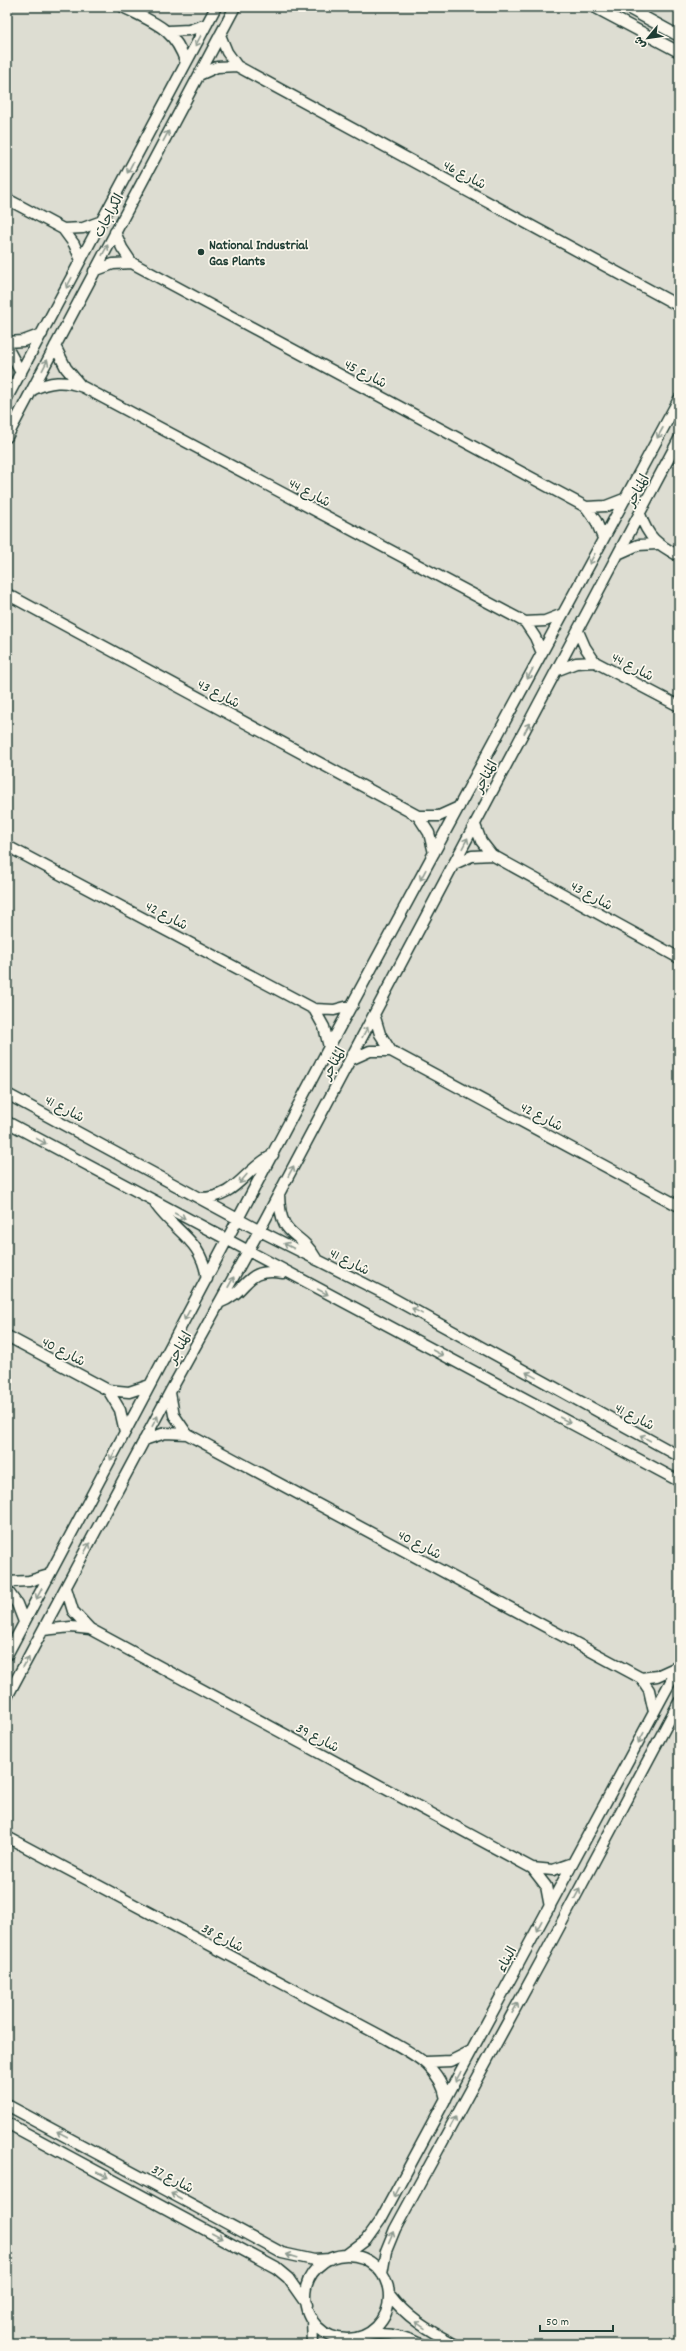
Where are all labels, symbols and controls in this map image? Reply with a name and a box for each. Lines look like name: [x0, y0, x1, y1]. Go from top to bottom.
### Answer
north arrow: [628, 18, 668, 58]
text: ش: [631, 33, 651, 51]
one-way arrow: [194, 35, 201, 47]
one-way arrow: [163, 130, 171, 142]
street label: شارع 46: [439, 156, 489, 195]
one-way arrow: [126, 162, 133, 174]
street label: الكراجات: [90, 190, 130, 242]
place label: National Industrial Gas Plants: [209, 236, 309, 272]
one-way arrow: [102, 245, 110, 257]
marker: National Industrial Gas Plants: [196, 247, 206, 257]
one-way arrow: [64, 277, 72, 289]
street label: شارع 45: [340, 355, 390, 394]
one-way arrow: [41, 360, 49, 372]
one-way arrow: [656, 427, 664, 439]
street label: المناجر: [621, 471, 656, 512]
street label: شارع 44: [284, 474, 334, 513]
one-way arrow: [587, 553, 595, 565]
street label: شارع 44: [607, 648, 657, 687]
one-way arrow: [526, 668, 534, 680]
street label: شارع 43: [193, 675, 243, 714]
one-way arrow: [523, 722, 531, 734]
street label: المناجر: [469, 757, 504, 798]
one-way arrow: [462, 837, 470, 849]
one-way arrow: [418, 869, 426, 881]
street label: شارع 43: [566, 877, 616, 917]
street label: شارع 42: [141, 897, 191, 936]
one-way arrow: [362, 1026, 369, 1038]
street label: المناجر: [317, 1044, 352, 1085]
street label: شارع 41: [41, 1091, 87, 1129]
street label: شارع 42: [516, 1098, 566, 1137]
one-way arrow: [35, 1138, 47, 1146]
one-way arrow: [288, 1166, 295, 1178]
one-way arrow: [238, 1174, 247, 1184]
one-way arrow: [174, 1213, 186, 1220]
one-way arrow: [283, 1241, 295, 1249]
street label: شارع 41: [326, 1244, 373, 1281]
one-way arrow: [227, 1276, 235, 1288]
one-way arrow: [317, 1288, 329, 1296]
one-way arrow: [411, 1307, 423, 1315]
one-way arrow: [183, 1309, 191, 1321]
street label: المناجر: [163, 1328, 198, 1369]
street label: شارع 40: [38, 1333, 88, 1373]
one-way arrow: [432, 1349, 444, 1357]
one-way arrow: [525, 1370, 537, 1378]
street label: شارع 41: [611, 1399, 657, 1437]
one-way arrow: [152, 1415, 159, 1427]
one-way arrow: [559, 1417, 571, 1424]
one-way arrow: [639, 1433, 651, 1441]
one-way arrow: [109, 1449, 116, 1461]
street label: شارع 40: [394, 1526, 444, 1566]
one-way arrow: [84, 1542, 91, 1554]
one-way arrow: [35, 1588, 42, 1600]
one-way arrow: [22, 1656, 30, 1668]
street label: شارع 39: [292, 1719, 342, 1758]
one-way arrow: [636, 1731, 644, 1743]
one-way arrow: [574, 1888, 581, 1900]
street label: شارع 38: [197, 1919, 247, 1958]
one-way arrow: [535, 1920, 543, 1932]
street label: البناء: [493, 1943, 523, 1977]
one-way arrow: [512, 2002, 520, 2014]
one-way arrow: [453, 2071, 461, 2083]
one-way arrow: [450, 2117, 457, 2129]
one-way arrow: [56, 2130, 68, 2138]
street label: شارع 37: [147, 2160, 197, 2199]
one-way arrow: [97, 2171, 109, 2179]
one-way arrow: [392, 2186, 399, 2198]
one-way arrow: [170, 2192, 182, 2199]
one-way arrow: [388, 2231, 395, 2243]
one-way arrow: [211, 2233, 223, 2240]
one-way arrow: [285, 2251, 298, 2259]
scale bar: [540, 2307, 613, 2333]
text: 50 m: [546, 2314, 569, 2331]
one-way arrow: [415, 2321, 426, 2329]

